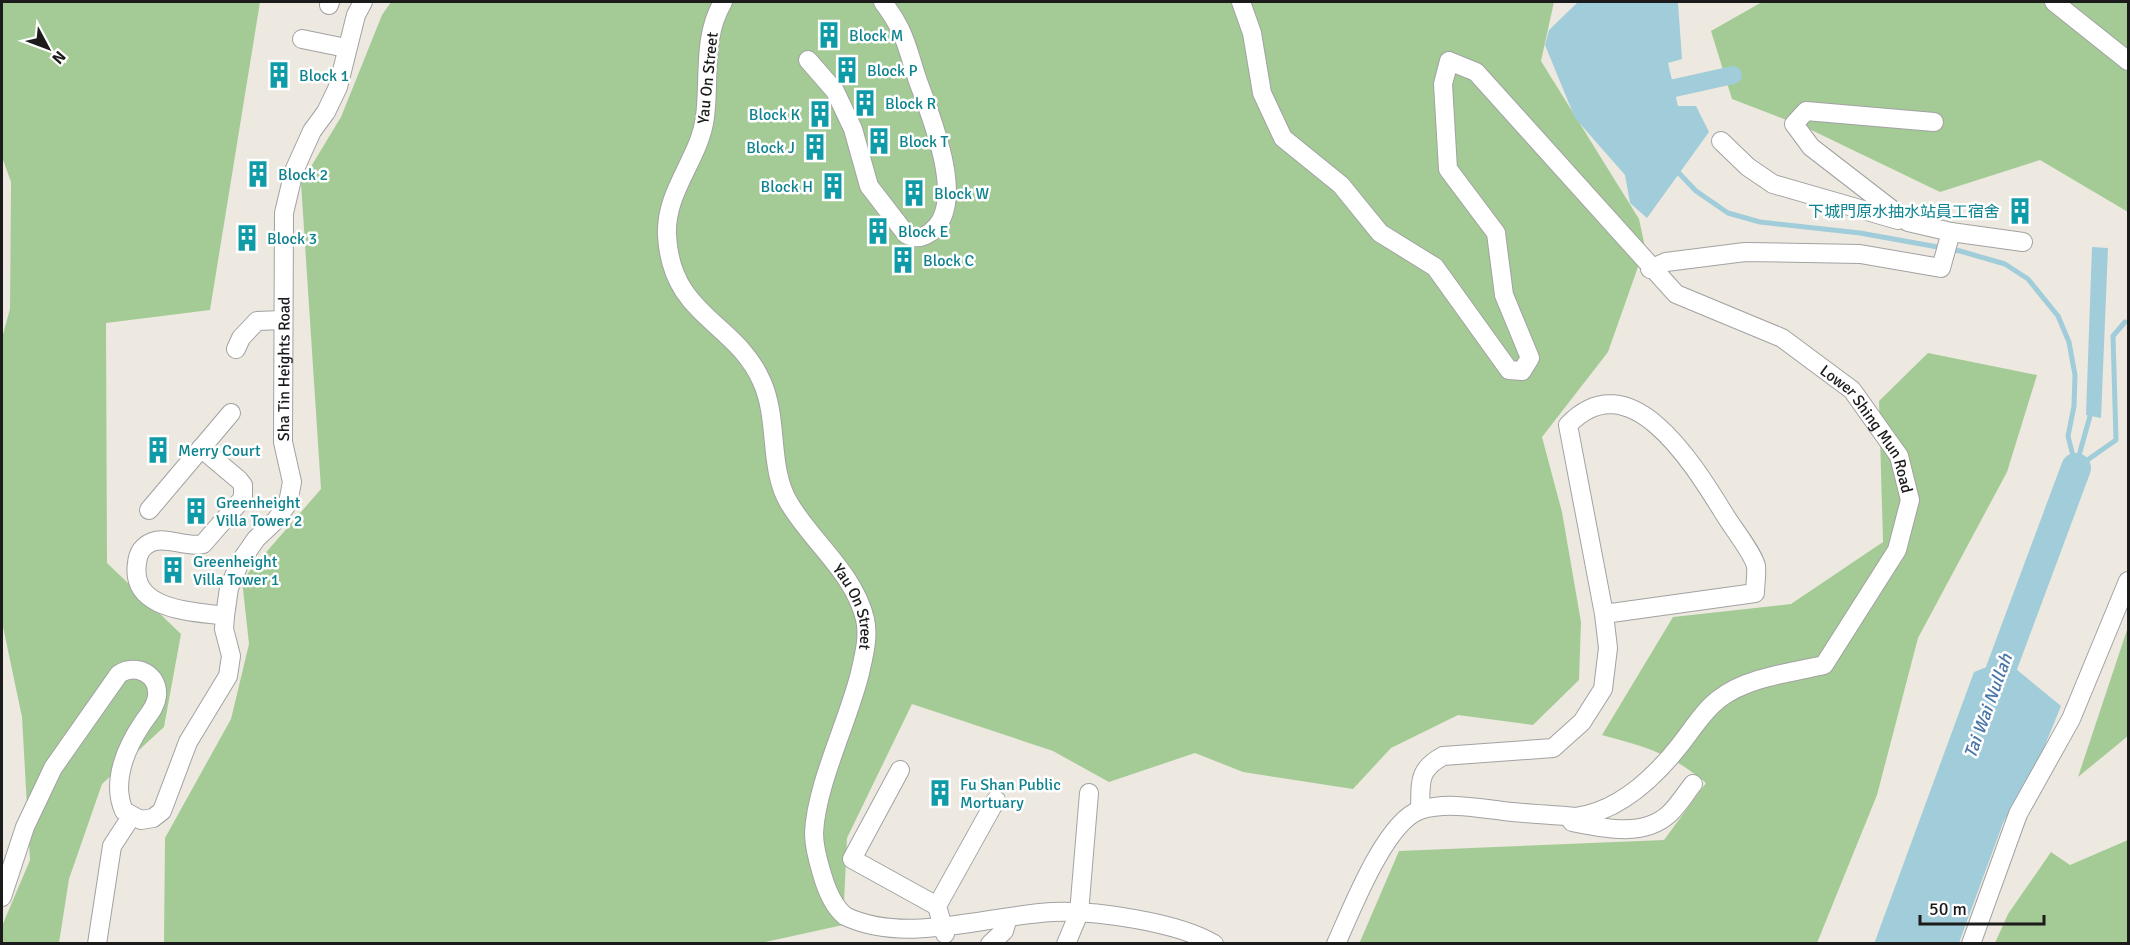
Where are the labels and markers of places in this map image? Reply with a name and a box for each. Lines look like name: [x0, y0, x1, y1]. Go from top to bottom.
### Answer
building icon: Block M: [814, 20, 844, 50]
place label: Block M: [849, 26, 904, 46]
building icon: Block P: [832, 55, 862, 85]
building icon: Block 1: [264, 60, 294, 90]
place label: Block P: [867, 61, 918, 81]
place label: Block 1: [299, 66, 349, 86]
building icon: Block R: [850, 88, 880, 118]
place label: Block R: [885, 94, 937, 114]
building icon: Block K: [805, 99, 835, 129]
place label: Block K: [749, 105, 800, 125]
building icon: Block T: [864, 126, 894, 156]
building icon: Block J: [800, 132, 830, 162]
place label: Block T: [899, 132, 949, 152]
place label: Block J: [746, 138, 795, 158]
building icon: Block 2: [243, 159, 273, 189]
place label: Block 2: [278, 165, 328, 185]
building icon: Block H: [818, 171, 848, 201]
place label: Block H: [761, 177, 813, 197]
building icon: Block W: [899, 178, 929, 208]
place label: Block W: [934, 184, 990, 204]
building icon: 下城門原水抽水站員工宿舍: [2005, 196, 2035, 226]
place label: 下城門原水抽水站員工宿舍: [1808, 202, 2000, 222]
building icon: Block E: [863, 216, 893, 246]
place label: Block E: [898, 222, 949, 242]
building icon: Block 3: [232, 223, 262, 253]
place label: Block 3: [267, 229, 317, 249]
building icon: Block C: [888, 245, 918, 275]
place label: Block C: [923, 251, 975, 271]
building icon: Merry Court: [143, 435, 173, 465]
place label: Merry Court: [178, 441, 261, 461]
place label: Greenheight Villa Tower 2: [216, 493, 303, 531]
building icon: Greenheight Villa Tower 2: [181, 496, 211, 526]
place label: Greenheight Villa Tower 1: [193, 552, 280, 590]
building icon: Greenheight Villa Tower 1: [158, 555, 188, 585]
place label: Fu Shan Public Mortuary: [960, 775, 1061, 813]
building icon: Fu Shan Public Mortuary: [925, 778, 955, 808]

